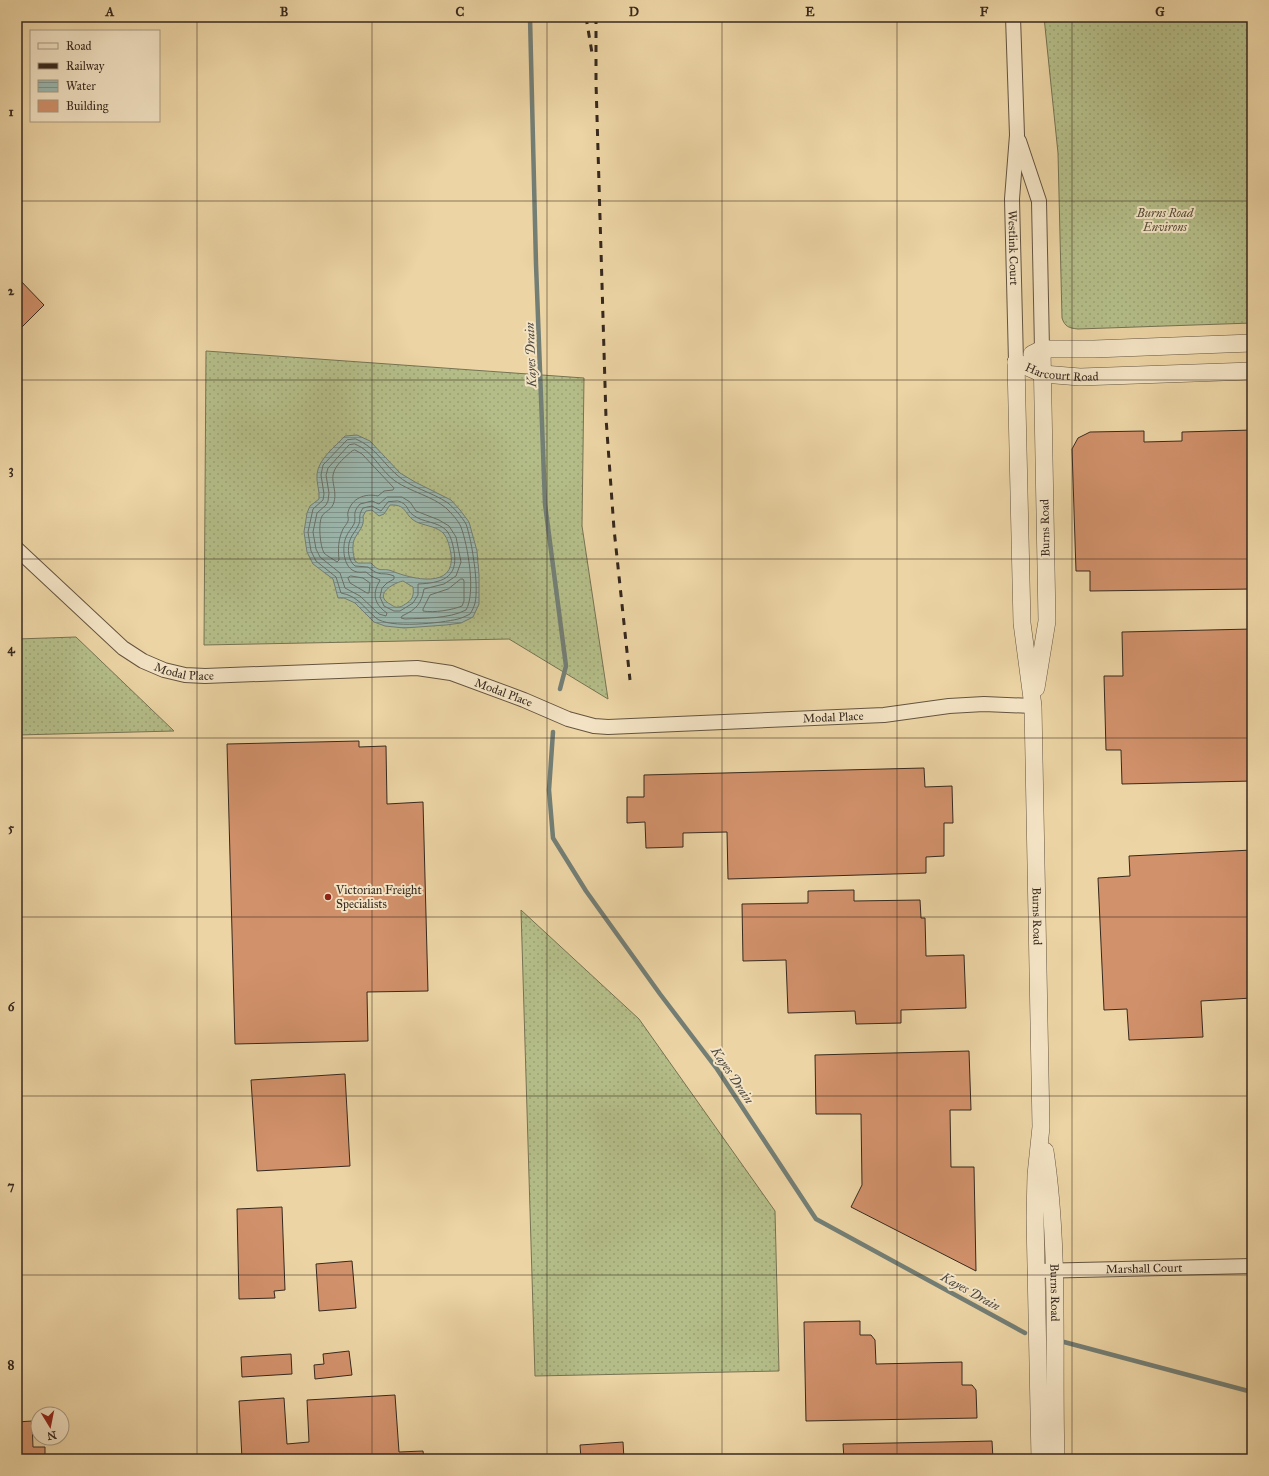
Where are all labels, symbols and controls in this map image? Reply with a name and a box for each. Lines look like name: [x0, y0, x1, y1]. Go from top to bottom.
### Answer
text: A: [105, 4, 115, 20]
text: B: [280, 4, 289, 20]
text: C: [456, 4, 465, 20]
text: D: [629, 4, 639, 20]
text: E: [805, 4, 815, 20]
text: F: [980, 4, 989, 20]
text: G: [1155, 4, 1165, 20]
legend: [30, 30, 160, 122]
text: Road: [66, 39, 92, 53]
text: Railway: [66, 59, 105, 73]
text: Water: [66, 79, 96, 93]
text: Building: [66, 99, 109, 114]
text: 1: [8, 104, 14, 120]
park label: Burns Road Environs: [1136, 206, 1194, 234]
street label: Westlink Court: [1005, 210, 1021, 286]
text: 2: [8, 283, 15, 299]
water label: Kayes Drain: [522, 322, 540, 389]
street label: Harcourt Road: [1023, 360, 1099, 384]
text: 3: [8, 462, 14, 478]
street label: Burns Road: [1037, 499, 1053, 557]
text: 4: [7, 641, 15, 657]
street label: Modal Place: [152, 660, 214, 683]
street label: Modal Place: [473, 675, 535, 710]
street label: Modal Place: [803, 709, 864, 726]
text: 5: [8, 820, 15, 836]
place label: Victorian Freight Specialists: [335, 883, 422, 911]
street label: Burns Road: [1029, 887, 1045, 945]
marker: Victorian Freight Specialists: [323, 892, 333, 902]
text: 6: [8, 999, 16, 1015]
water label: Kayes Drain: [707, 1043, 757, 1107]
text: 7: [8, 1178, 15, 1194]
street label: Marshall Court: [1105, 1261, 1183, 1276]
street label: Burns Road: [1047, 1263, 1062, 1322]
water label: Kayes Drain: [937, 1269, 1003, 1315]
text: 8: [8, 1357, 15, 1373]
north arrow: [30, 1406, 70, 1446]
text: N: [45, 1428, 57, 1443]

